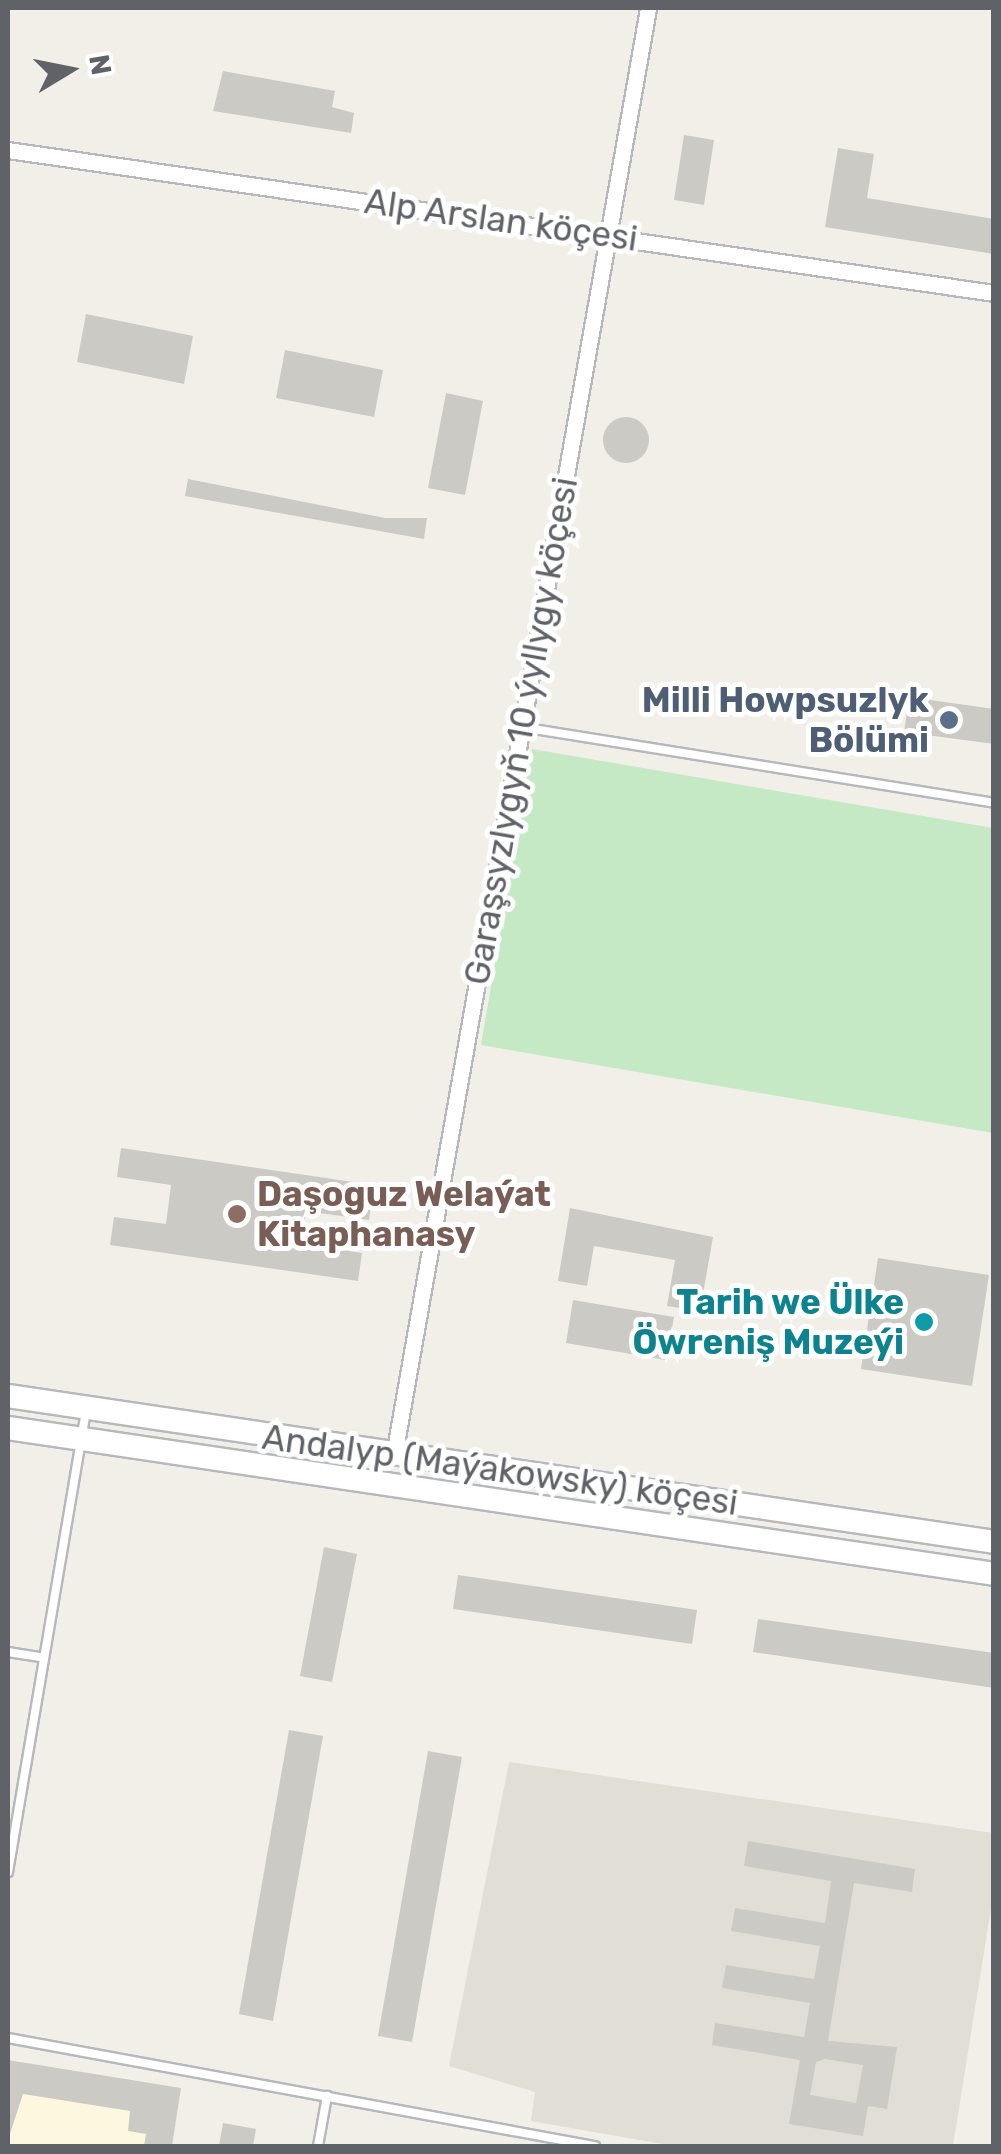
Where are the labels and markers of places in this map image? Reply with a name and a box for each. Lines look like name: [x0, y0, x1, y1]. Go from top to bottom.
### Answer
place label: Milli Howpsuzlyk Bölümi: [642, 679, 929, 761]
marker: Milli Howpsuzlyk Bölümi: [938, 709, 960, 731]
place label: Daşoguz Welaýat Kitaphanasy: [257, 1173, 551, 1255]
marker: Daşoguz Welaýat Kitaphanasy: [226, 1203, 248, 1225]
place label: Tarih we Ülke Öwreniş Muzeýi: [632, 1281, 904, 1363]
marker: Tarih we Ülke Öwreniş Muzeýi: [913, 1311, 935, 1333]

